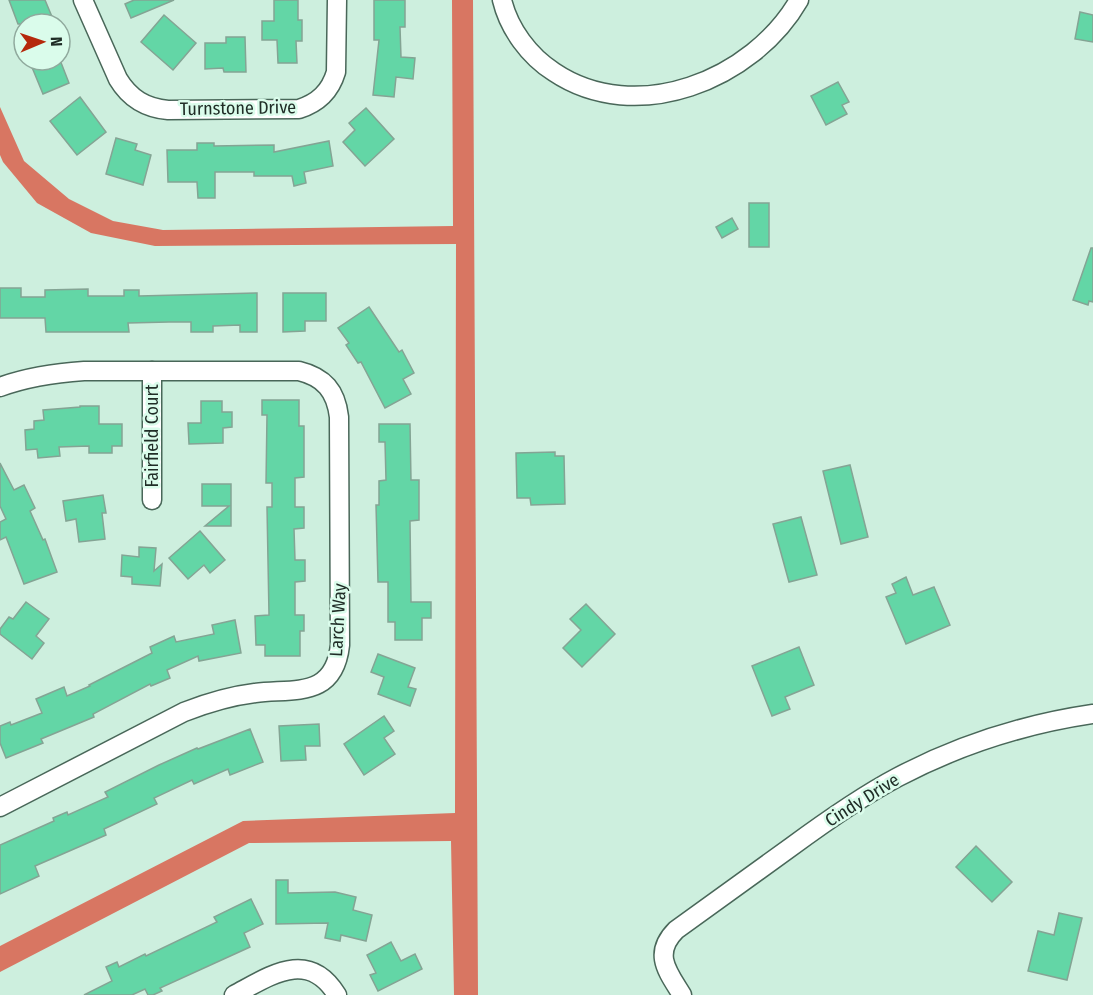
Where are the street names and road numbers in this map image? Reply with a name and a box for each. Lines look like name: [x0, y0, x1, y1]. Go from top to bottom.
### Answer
street label: Turnstone Drive: [180, 96, 296, 120]
street label: Fairfield Court: [141, 384, 163, 488]
street label: Larch Way: [325, 583, 351, 657]
street label: Cindy Drive: [821, 769, 903, 831]

